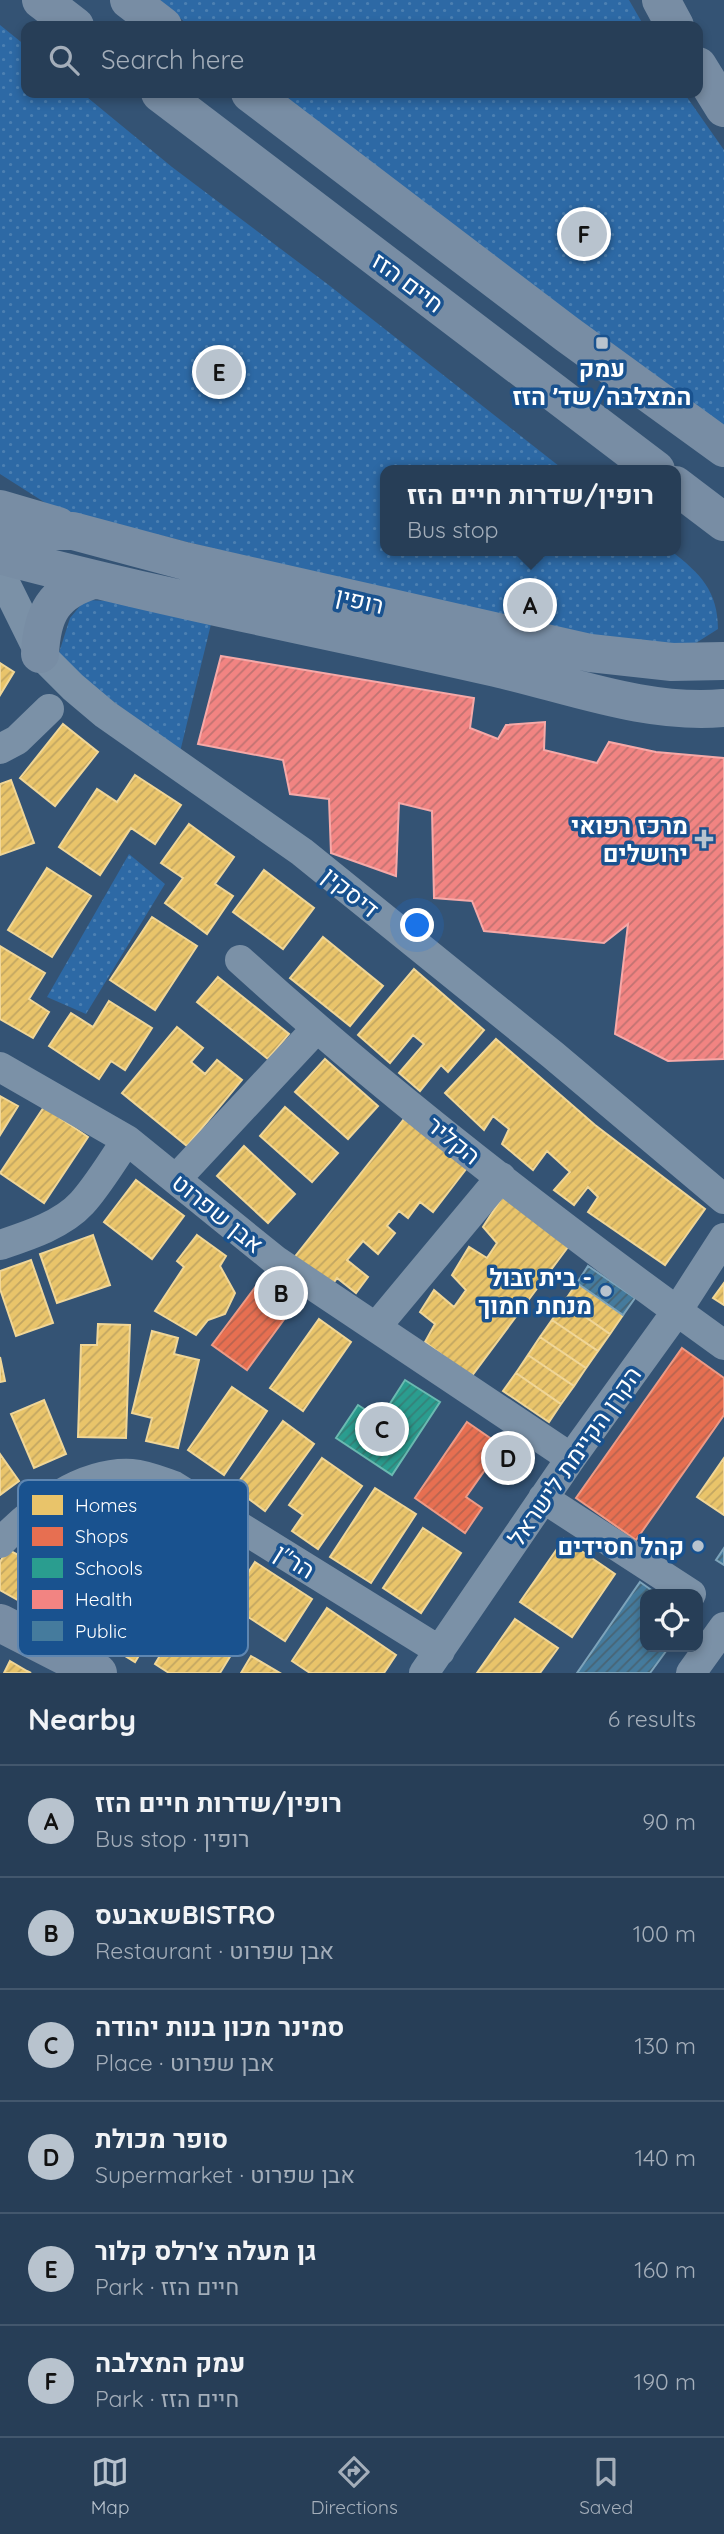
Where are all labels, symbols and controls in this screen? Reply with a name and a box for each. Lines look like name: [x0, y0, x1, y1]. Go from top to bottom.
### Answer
search box: [21, 21, 703, 98]
icon: search: [45, 41, 83, 79]
text: Search here: [101, 43, 245, 76]
pin: F: [561, 208, 607, 260]
street label: חיים הזז: [366, 245, 450, 319]
marker: עמק המצלבה/שד׳ הזז: [594, 335, 610, 351]
pin: E: [196, 346, 242, 398]
place label: עמק המצלבה/שד׳ הזז: [513, 353, 691, 411]
popup: [380, 465, 681, 556]
text: רופין/שדרות חיים הזז: [407, 478, 654, 511]
text: Bus stop: [407, 515, 498, 544]
pin: A: [507, 579, 553, 631]
street label: רופין: [333, 580, 387, 620]
place label: מרכז רפואי ירושלים: [571, 810, 688, 868]
marker: מרכז רפואי ירושלים: [694, 829, 714, 849]
street label: דיסקין: [317, 860, 385, 924]
your location: [400, 908, 434, 942]
street label: הקליר: [421, 1109, 487, 1171]
street label: אבן שפרוט: [166, 1167, 270, 1259]
place label: בית זבול - מנחת חמוך: [478, 1262, 592, 1320]
pin: B: [258, 1267, 304, 1319]
marker: בית זבול - מנחת חמוך: [598, 1283, 614, 1299]
street label: הקרן הקיימת לישראל: [501, 1360, 647, 1552]
pin: C: [359, 1403, 405, 1455]
pin: D: [485, 1432, 531, 1484]
legend: [18, 1480, 248, 1656]
text: Homes: [75, 1493, 137, 1517]
text: Shops: [75, 1524, 128, 1548]
place label: קהל חסידים: [558, 1531, 684, 1561]
street label: הר"ן: [269, 1537, 321, 1585]
marker: קהל חסידים: [690, 1538, 706, 1554]
text: Schools: [75, 1556, 143, 1580]
text: Health: [75, 1587, 133, 1611]
map controls: [640, 1589, 703, 1652]
button: locate: [640, 1589, 703, 1652]
text: Public: [75, 1619, 127, 1643]
text: Nearby: [28, 1700, 136, 1738]
text: 6 results: [608, 1704, 696, 1733]
text: רופין/שדרות חיים הזז: [95, 1786, 342, 1819]
text: A: [44, 1807, 58, 1836]
text: 90 m: [642, 1807, 696, 1836]
text: Bus stop · רופין: [95, 1824, 250, 1853]
text: שאבעסBISTRO: [95, 1898, 275, 1931]
text: B: [43, 1919, 59, 1948]
text: 100 m: [633, 1919, 696, 1948]
text: Restaurant · אבן שפרוט: [95, 1936, 334, 1965]
text: סמינר מכון בנות יהודה: [95, 2010, 344, 2043]
text: C: [44, 2031, 58, 2060]
text: 130 m: [634, 2031, 696, 2060]
text: Place · אבן שפרוט: [95, 2048, 275, 2077]
text: סופר מכולת: [95, 2122, 228, 2155]
text: D: [43, 2143, 59, 2172]
text: 140 m: [635, 2143, 696, 2172]
text: Supermarket · אבן שפרוט: [95, 2160, 355, 2189]
text: גן מעלה צ'רלס קלור: [95, 2234, 317, 2267]
text: E: [44, 2255, 58, 2284]
text: 160 m: [634, 2255, 696, 2284]
text: Park · חיים הזז: [95, 2272, 239, 2301]
text: עמק המצלבה: [95, 2346, 245, 2379]
text: F: [45, 2367, 57, 2396]
text: 190 m: [634, 2367, 696, 2396]
text: Park · חיים הזז: [95, 2384, 239, 2413]
tab: Map: [91, 2453, 129, 2519]
tab: Directions: [311, 2453, 398, 2519]
tab: Saved: [579, 2453, 633, 2519]

